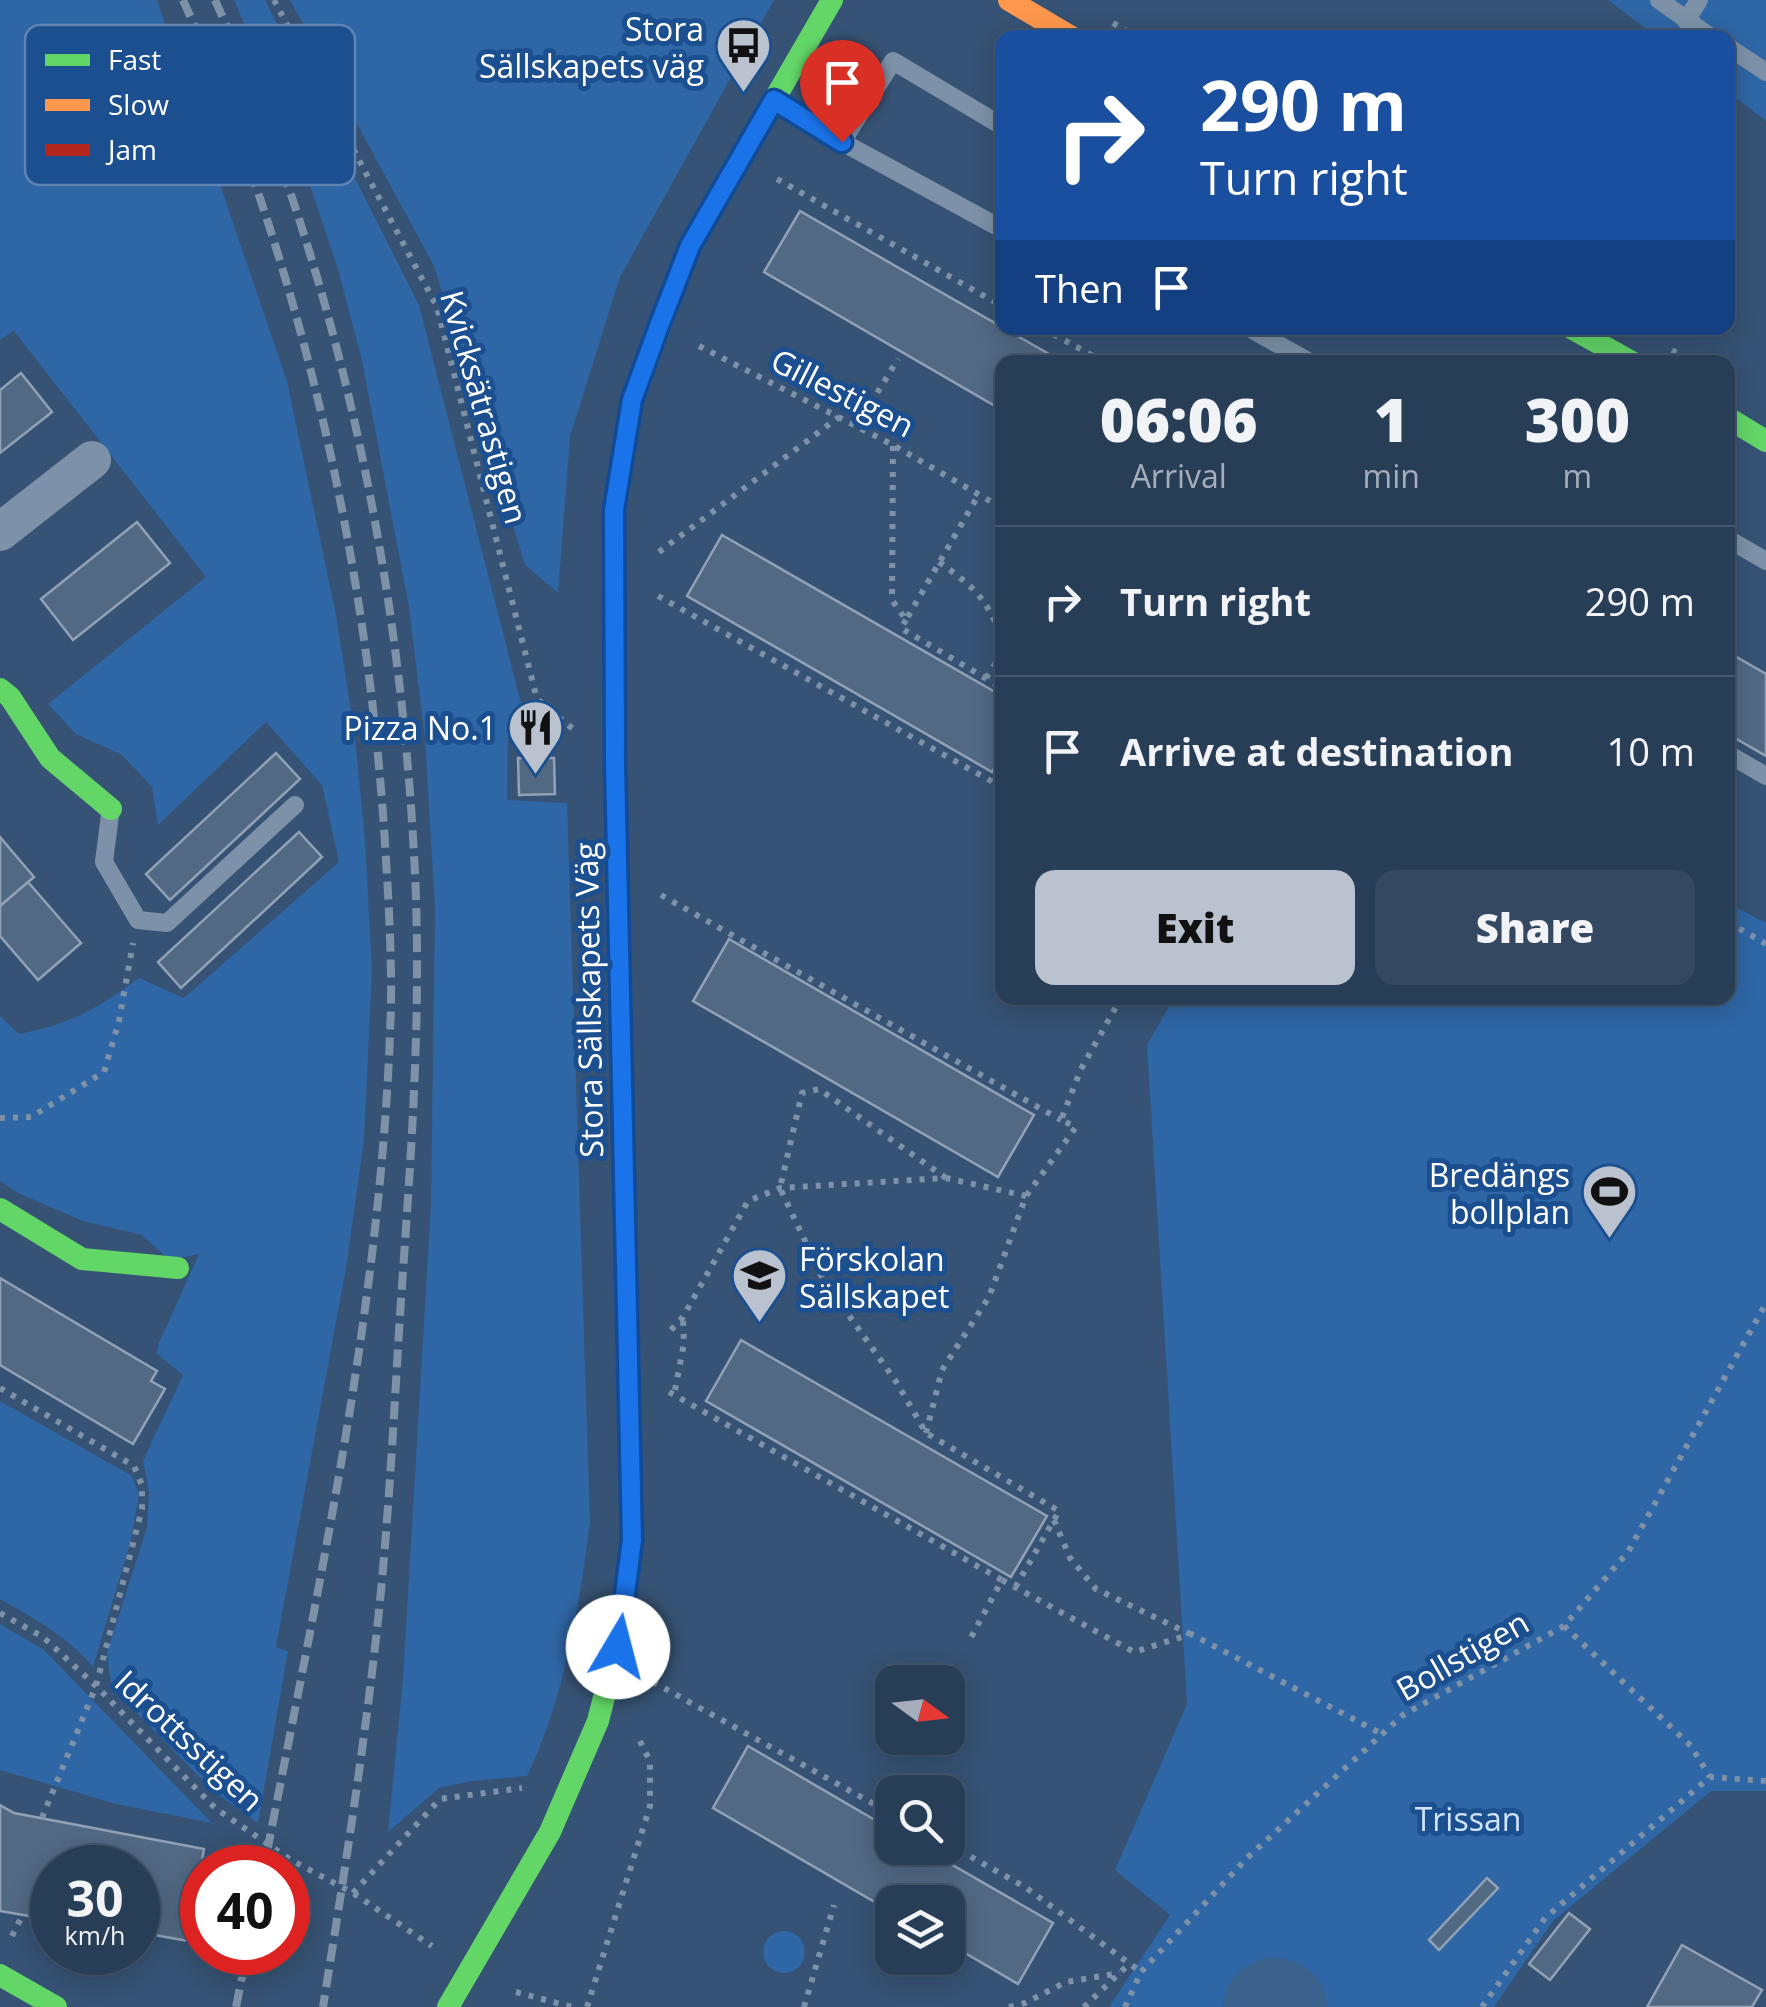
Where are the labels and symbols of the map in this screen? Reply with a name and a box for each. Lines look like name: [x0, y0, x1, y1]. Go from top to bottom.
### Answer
place label: Stora Sällskapets väg: [479, 7, 704, 87]
bus stop icon: Stora Sällskapets väg: [713, 16, 773, 95]
legend: [25, 25, 355, 185]
text: Fast: [108, 40, 161, 78]
pin: [800, 40, 885, 143]
text: Slow: [108, 85, 169, 123]
text: Jam: [105, 130, 157, 168]
street label: Kvicksätrastigen: [431, 285, 539, 529]
street label: Gillestigen: [764, 338, 922, 446]
restaurant icon: Pizza No.1: [506, 697, 566, 776]
place label: Pizza No.1: [344, 706, 497, 749]
street label: Stora Sällskapets Väg: [564, 842, 612, 1158]
place label: Bredängs bollplan: [1429, 1153, 1570, 1233]
sports icon: Bredängs bollplan: [1579, 1162, 1639, 1241]
place label: Förskolan Sällskapet: [799, 1237, 949, 1317]
school or university icon: Förskolan Sällskapet: [730, 1246, 790, 1325]
position arrow: [566, 1595, 670, 1699]
street label: Bollstigen: [1388, 1600, 1536, 1710]
street label: Idrottsstigen: [106, 1660, 274, 1820]
north arrow: [875, 1665, 965, 1755]
park label: Trissan: [1415, 1797, 1521, 1840]
speed limit sign: 40: [180, 1845, 310, 1975]

